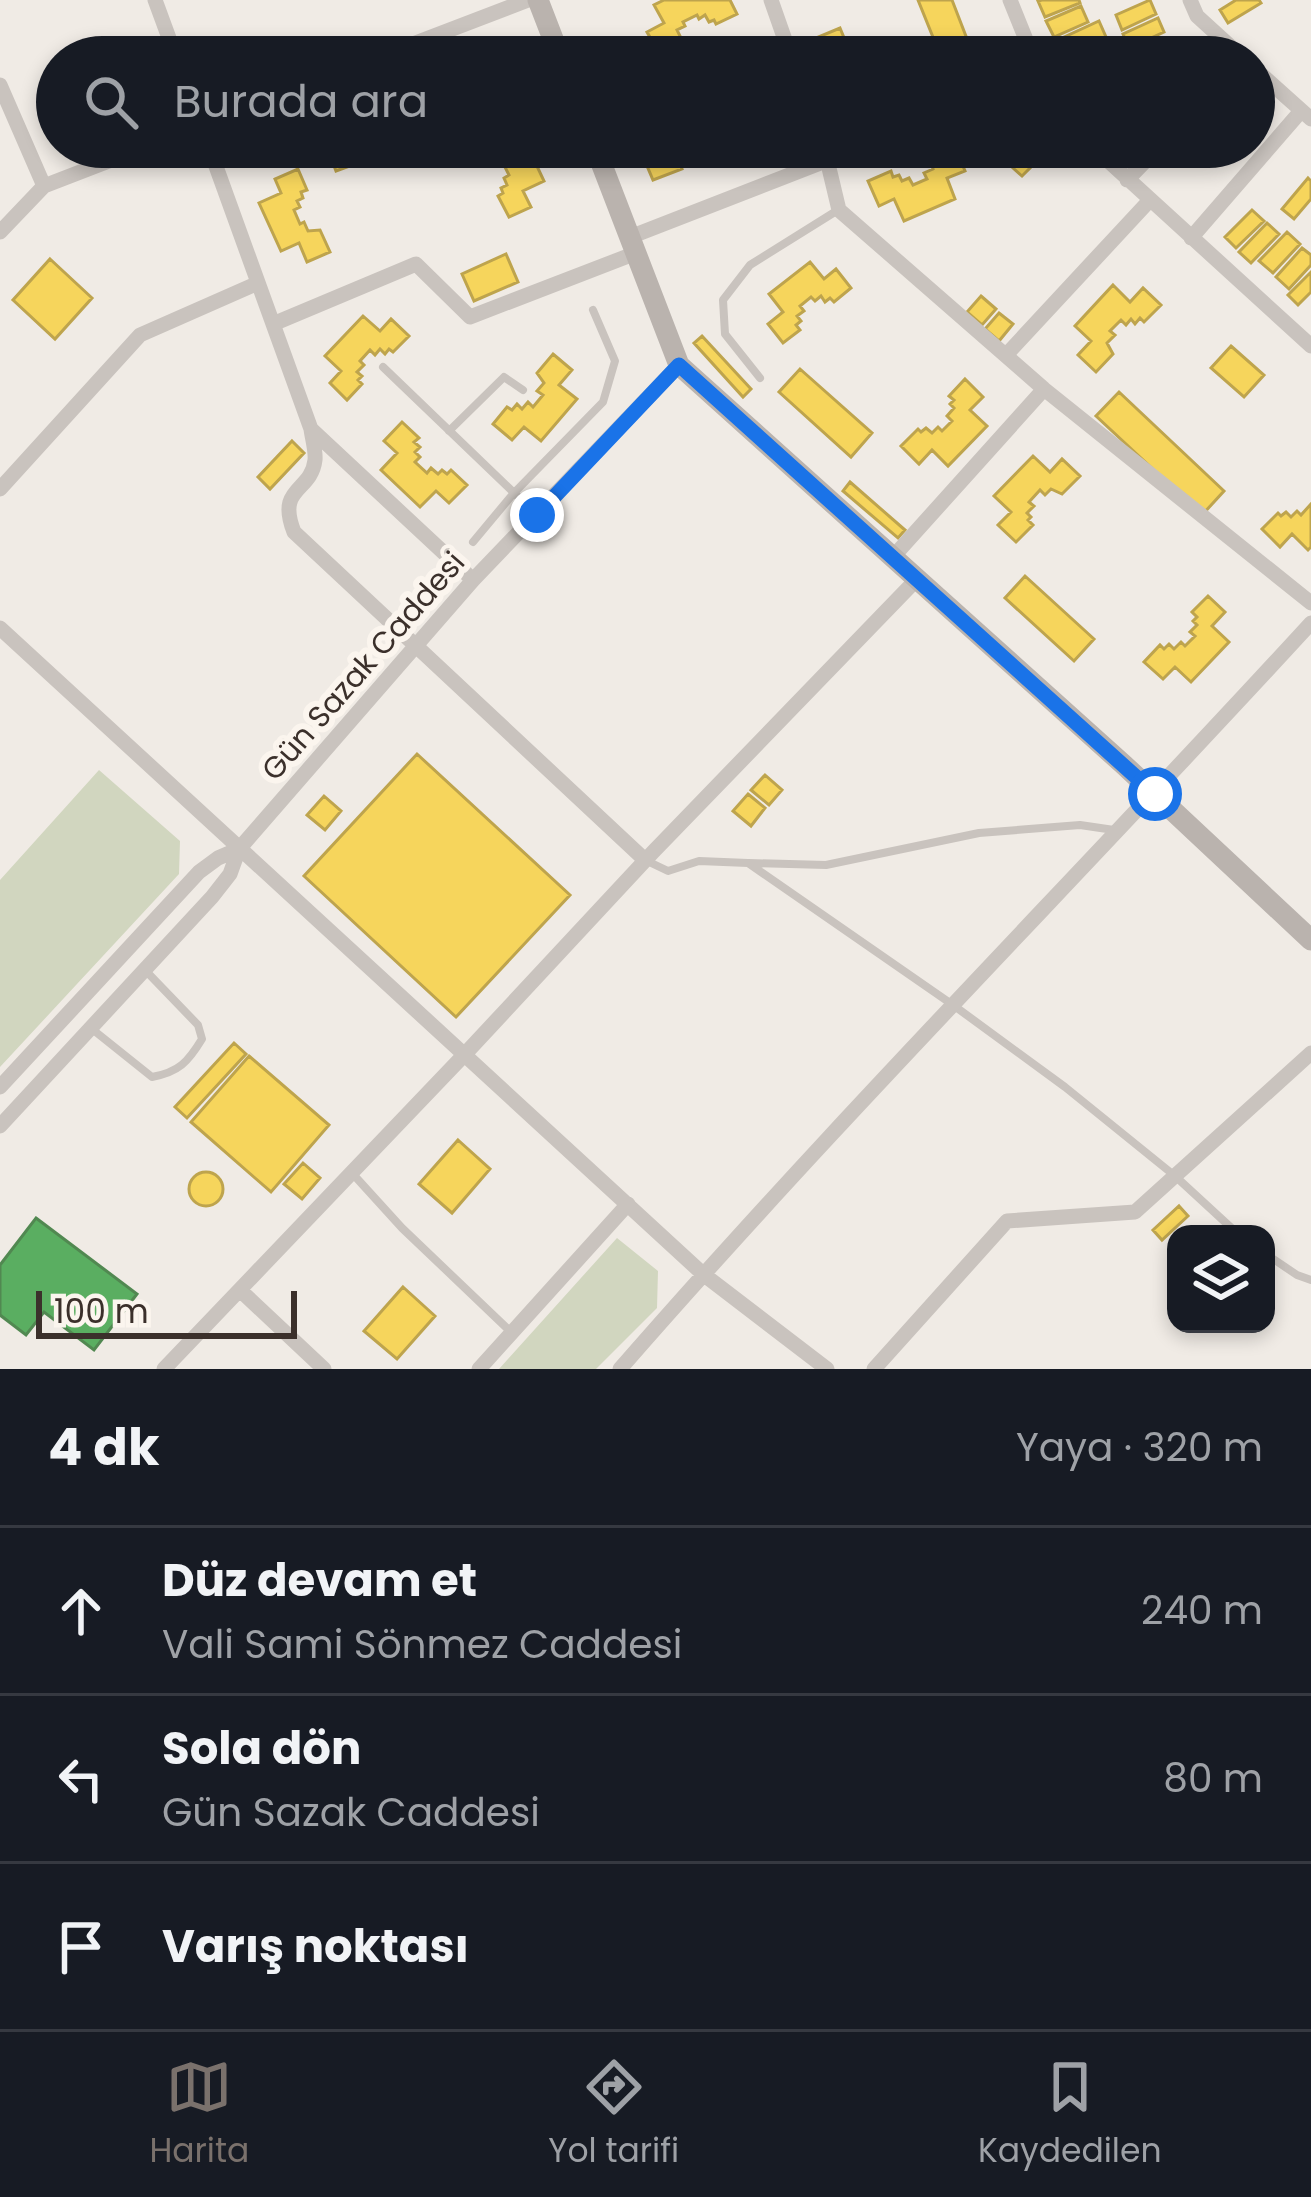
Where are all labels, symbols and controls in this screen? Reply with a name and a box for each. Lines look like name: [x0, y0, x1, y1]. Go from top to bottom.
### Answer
search box: [36, 36, 1275, 168]
icon: search: [78, 69, 144, 135]
text: Burada ara: [174, 70, 428, 133]
route end: [510, 488, 564, 542]
street label: Gün Sazak Caddesi: [251, 542, 475, 790]
route start: [1128, 767, 1182, 821]
map controls: [1167, 1225, 1275, 1333]
button: layers: [1167, 1225, 1275, 1333]
scale bar: [36, 1285, 297, 1338]
text: 100 m: [54, 1288, 149, 1335]
text: 4 dk: [48, 1411, 160, 1483]
text: Yaya · 320 m: [1016, 1420, 1263, 1475]
text: Düz devam et: [162, 1549, 477, 1612]
icon: ahead: [48, 1578, 114, 1644]
text: 240 m: [1141, 1583, 1263, 1638]
text: Vali Sami Sönmez Caddesi: [162, 1617, 682, 1672]
text: Sola dön: [162, 1717, 361, 1780]
icon: left: [48, 1746, 114, 1812]
text: 80 m: [1163, 1751, 1263, 1806]
text: Gün Sazak Caddesi: [162, 1785, 540, 1840]
icon: arrive: [48, 1914, 114, 1980]
text: Varış noktası: [162, 1915, 469, 1978]
tab: Harita: [149, 2054, 249, 2176]
tab: Yol tarifi: [548, 2054, 679, 2176]
tab: Kaydedilen: [978, 2054, 1162, 2176]

